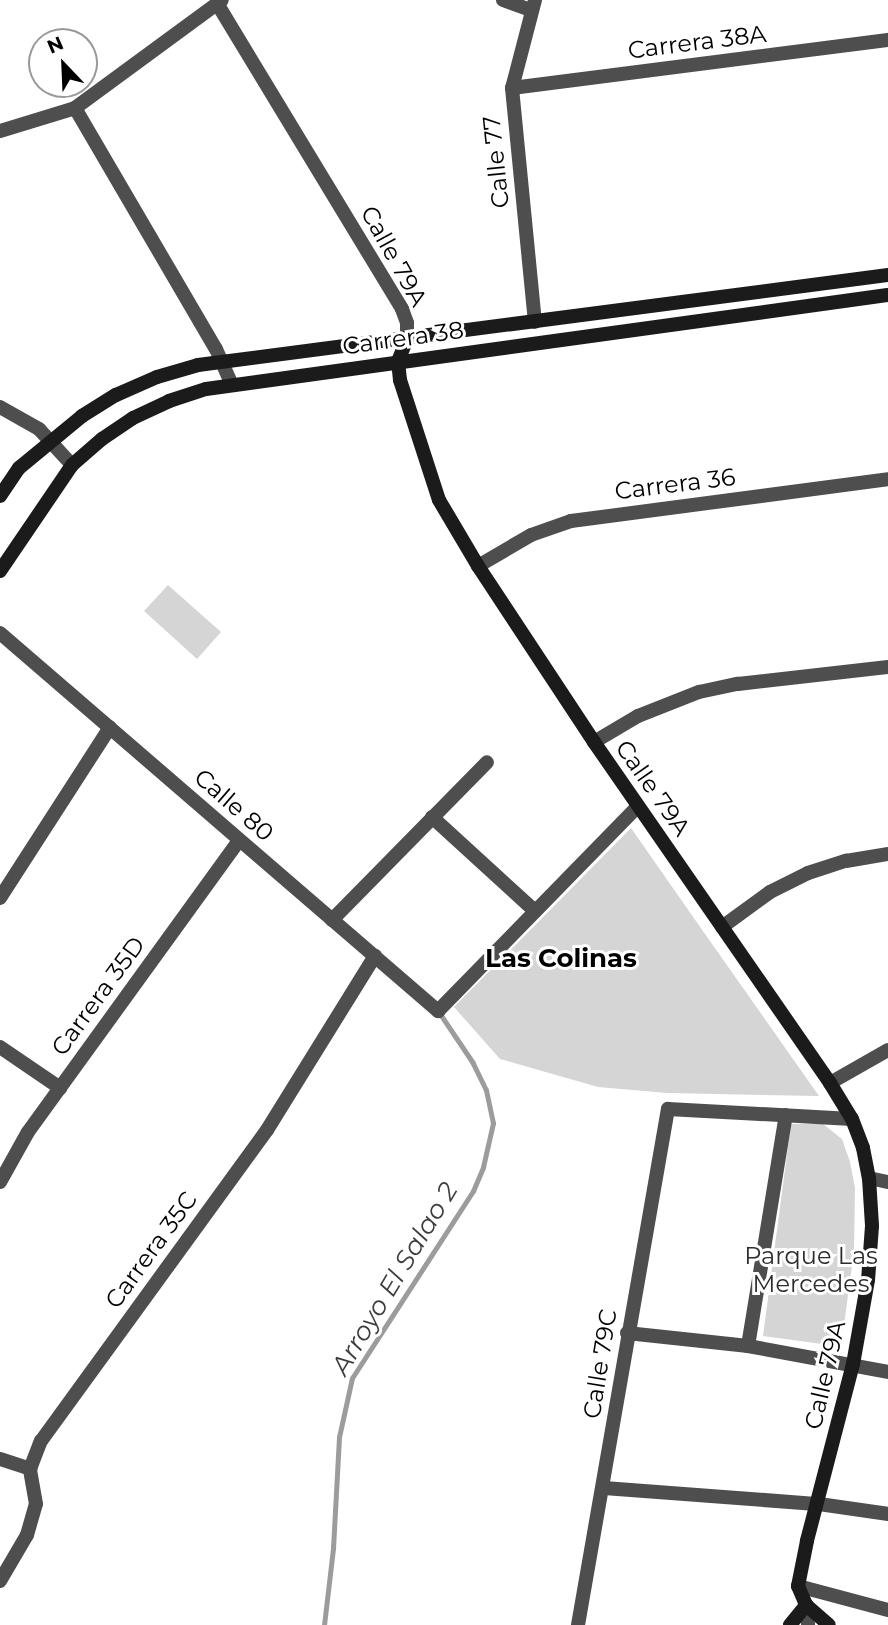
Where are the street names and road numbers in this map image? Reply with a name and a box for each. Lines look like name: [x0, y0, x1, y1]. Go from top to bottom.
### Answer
street label: Carrera 38A: [626, 19, 768, 65]
street label: Calle 77: [477, 114, 515, 210]
street label: Calle 79A: [355, 201, 433, 311]
street label: Carrera 38: [340, 315, 466, 361]
street label: Carrera 36: [613, 462, 737, 506]
street label: Calle 79A: [610, 734, 696, 842]
street label: Calle 80: [188, 763, 280, 847]
street label: Carrera 35D: [45, 931, 151, 1061]
street label: Carrera 35C: [99, 1186, 203, 1314]
street label: Calle 79C: [577, 1307, 623, 1421]
street label: Calle 79A: [799, 1318, 851, 1432]

